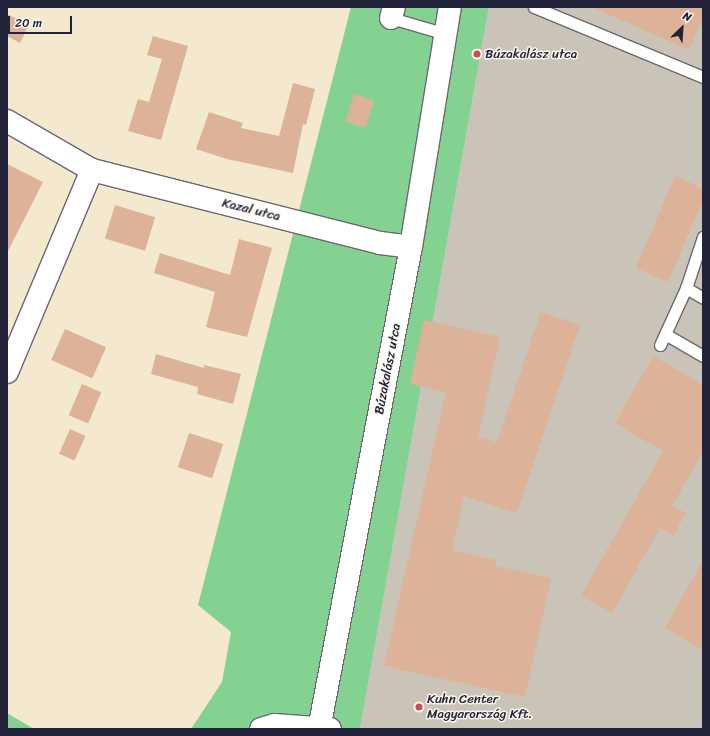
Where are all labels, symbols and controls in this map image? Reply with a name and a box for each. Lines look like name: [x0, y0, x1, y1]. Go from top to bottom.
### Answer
text: N: [680, 6, 695, 27]
scale bar: [10, 8, 74, 34]
north arrow: [662, 8, 702, 48]
text: 20 m: [15, 12, 42, 34]
place label: Búzakalász utca: [485, 46, 578, 62]
marker: Búzakalász utca: [472, 49, 482, 59]
street label: Kazal utca: [220, 195, 282, 225]
street label: Búzakalász utca: [371, 322, 405, 416]
place label: Kuhn Center Magyarország Kft.: [427, 692, 532, 723]
marker: Kuhn Center Magyarország Kft.: [414, 702, 424, 712]

